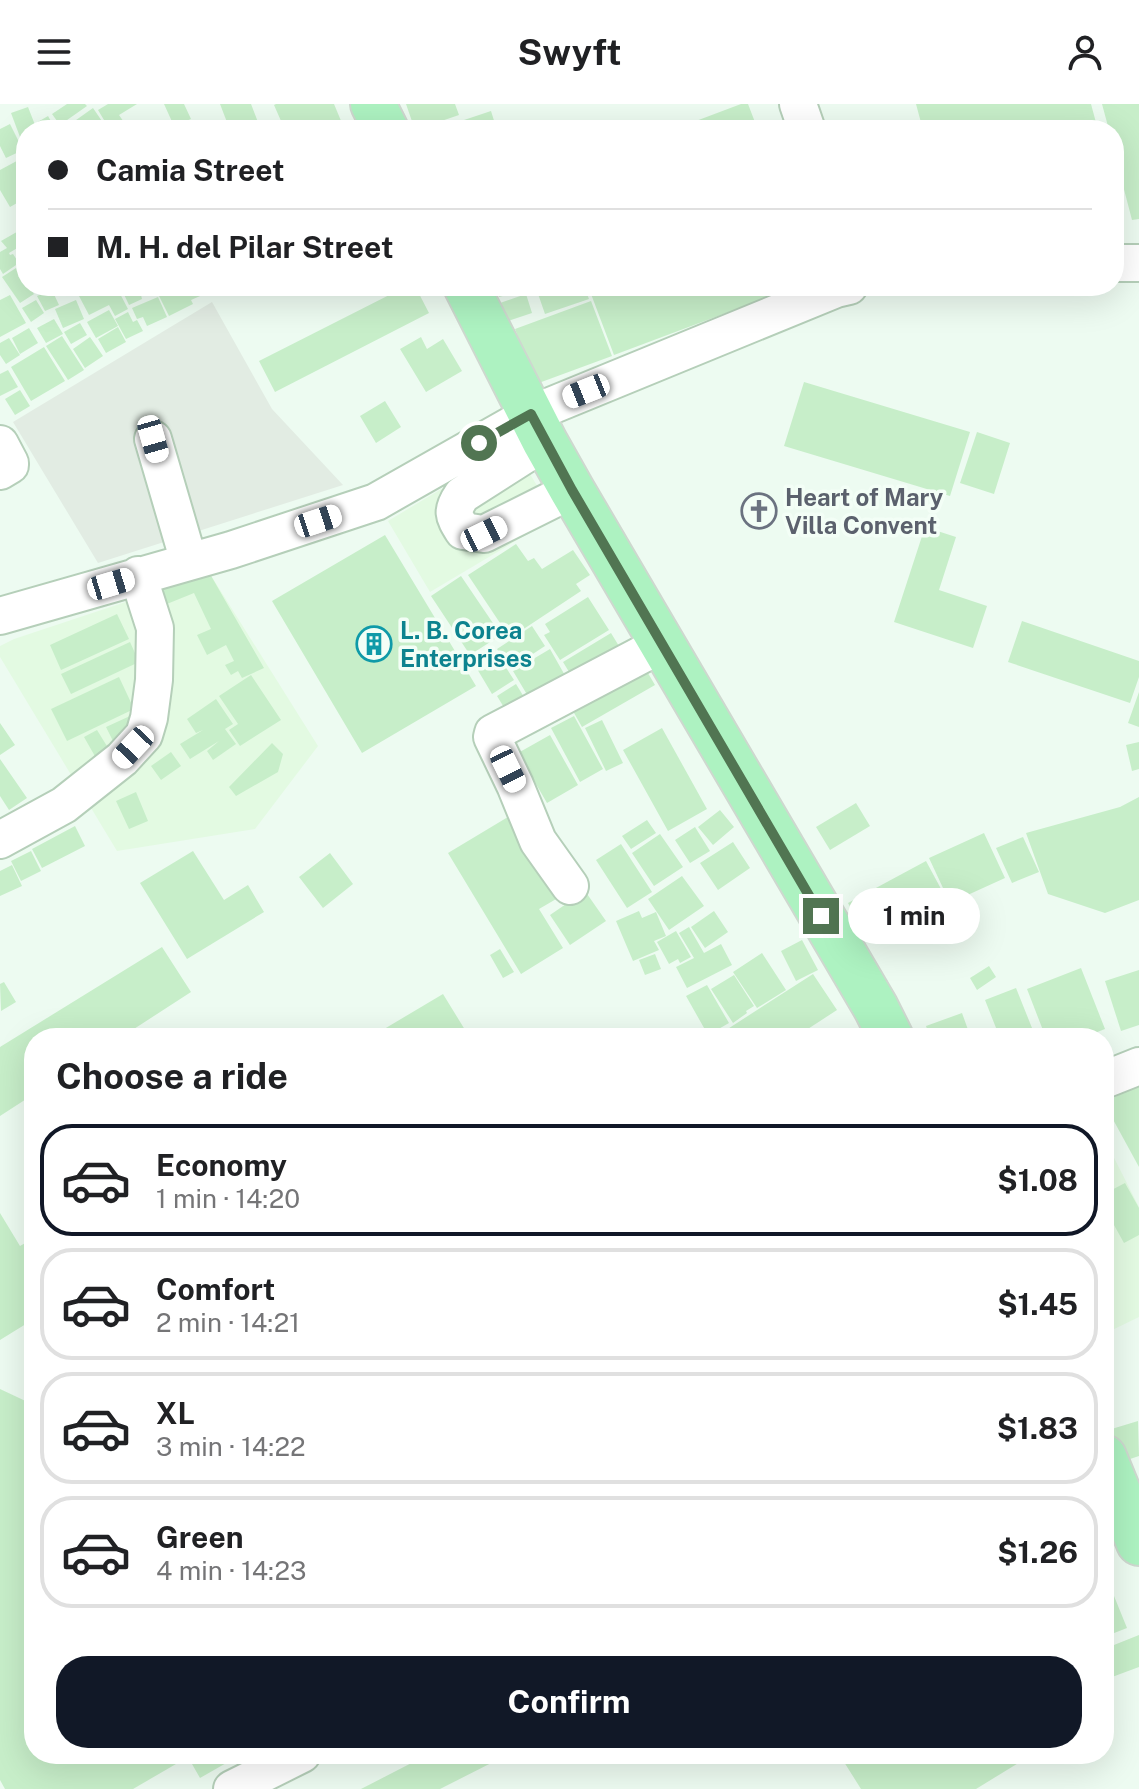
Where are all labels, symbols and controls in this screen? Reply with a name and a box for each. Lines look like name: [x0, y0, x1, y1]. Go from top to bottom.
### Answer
icon: menu: [32, 30, 76, 74]
icon: person: [1063, 30, 1107, 74]
text: Swyft: [518, 31, 621, 73]
text: Camia Street: [96, 152, 285, 188]
text: M. H. del Pilar Street: [96, 229, 393, 265]
car: [559, 371, 613, 411]
car: [135, 413, 171, 465]
route start: [461, 425, 497, 461]
place label: Heart of Mary Villa Convent: [785, 483, 944, 539]
church icon: Heart of Mary Villa Convent: [740, 492, 778, 530]
car: [291, 502, 345, 540]
car: [457, 513, 511, 555]
car: [85, 566, 137, 602]
place label: L. B. Corea Enterprises: [400, 616, 532, 672]
building icon: L. B. Corea Enterprises: [355, 625, 393, 663]
car: [108, 721, 158, 773]
car: [487, 742, 529, 796]
callout: 1 min: [849, 888, 981, 944]
route end: [803, 898, 839, 934]
text: 1 min: [883, 900, 945, 931]
text: Choose a ride: [56, 1055, 288, 1097]
icon: car: [60, 1144, 132, 1216]
text: Economy: [156, 1147, 287, 1183]
text: $1.08: [997, 1162, 1078, 1198]
text: 1 min · 14:20: [156, 1183, 300, 1214]
icon: car: [60, 1268, 132, 1340]
text: Comfort: [156, 1271, 275, 1307]
text: $1.45: [997, 1286, 1078, 1322]
text: 2 min · 14:21: [156, 1307, 300, 1338]
icon: car: [60, 1392, 132, 1464]
text: XL: [156, 1395, 195, 1431]
text: $1.83: [997, 1410, 1078, 1446]
text: 3 min · 14:22: [156, 1431, 306, 1462]
icon: car: [60, 1516, 132, 1588]
text: Green: [156, 1519, 243, 1555]
text: $1.26: [997, 1534, 1078, 1570]
text: 4 min · 14:23: [156, 1555, 306, 1586]
button: Confirm: [56, 1656, 1082, 1748]

